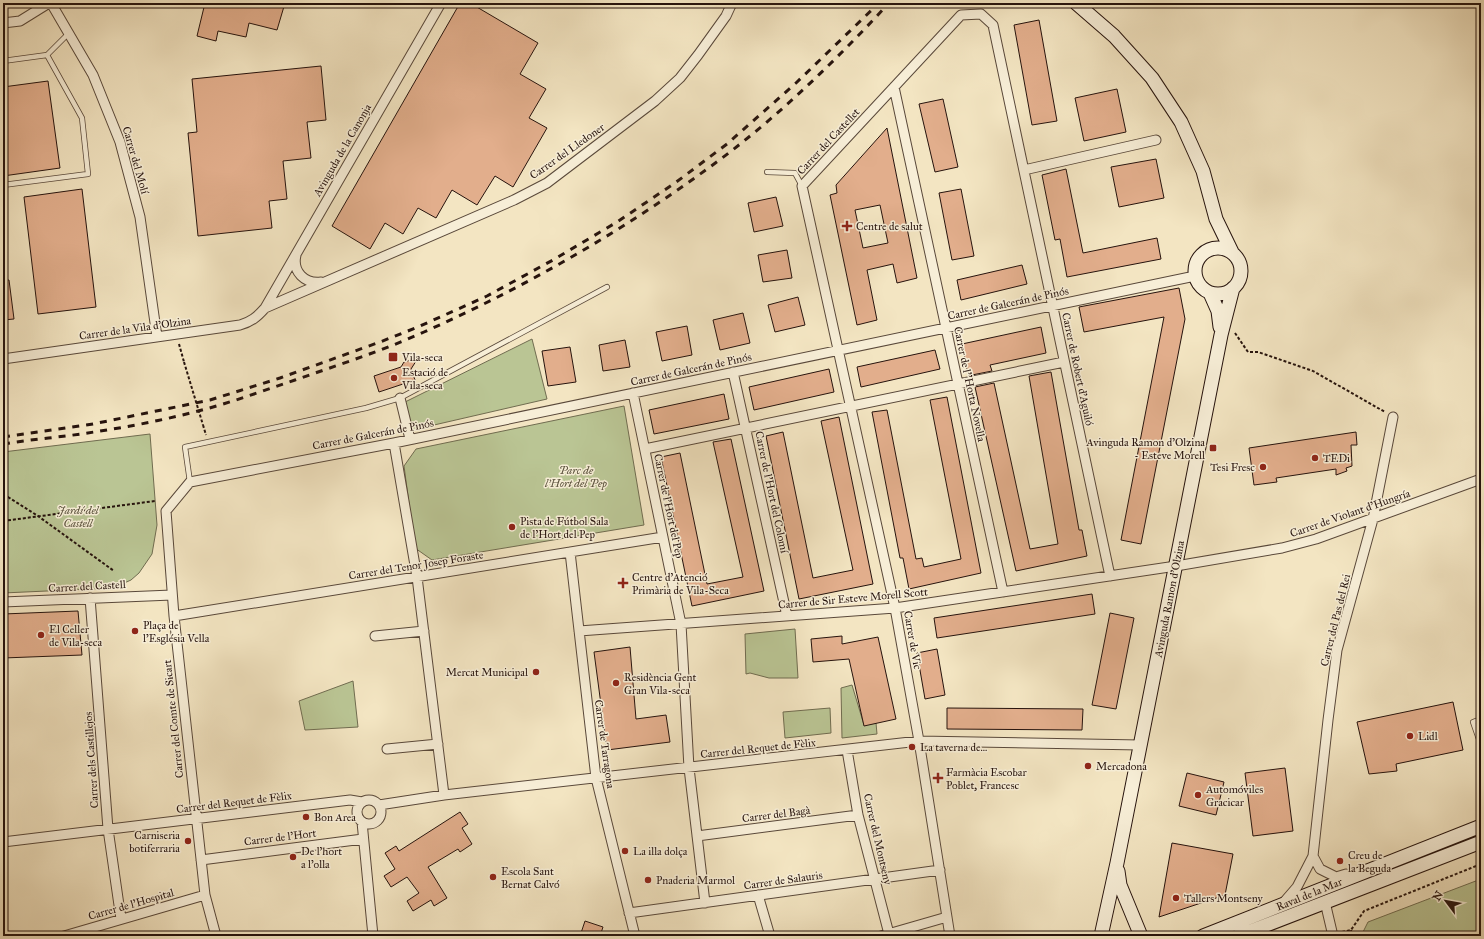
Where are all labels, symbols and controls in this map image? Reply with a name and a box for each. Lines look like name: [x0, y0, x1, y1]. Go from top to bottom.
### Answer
street label: Avinguda de la Canonja: [310, 102, 374, 200]
street label: Carrer del Castellet: [794, 105, 862, 177]
street label: Carrer del Lledoner: [527, 120, 608, 182]
street label: Carrer del Molí: [120, 125, 152, 196]
marker: Centre de salut: [841, 220, 853, 232]
place label: Centre de salut: [856, 220, 923, 233]
street label: Carrer de Galcerán de Pinós: [946, 284, 1070, 323]
street label: Carrer de Robert d'Aguiló: [1059, 311, 1096, 427]
street label: Carrer de la Vila d'Olzina: [78, 314, 192, 343]
street label: Carrer de l''Horta Novella: [951, 325, 988, 443]
street label: Carrer de Galcerán de Pinós: [629, 350, 753, 389]
marker: Vila-seca: [387, 351, 399, 363]
place label: Vila-seca: [401, 351, 443, 364]
place label: Estació de Vila-seca: [401, 366, 449, 392]
marker: Estació de Vila-seca: [389, 373, 399, 383]
street label: Carrer de Galcerán de Pinós: [311, 416, 435, 453]
street label: Carrer de l'Hort del Colomí: [752, 430, 791, 555]
place label: Avinguda Ramon d'Olzina - Esteve Morell: [1085, 436, 1205, 462]
marker: Avinguda Ramon d'Olzina - Esteve Morell: [1208, 443, 1218, 453]
place label: TEDi: [1323, 452, 1350, 465]
street label: Carrer de l'Hort del Pep: [651, 453, 686, 560]
marker: TEDi: [1310, 453, 1320, 463]
place label: Tesi Fresc: [1210, 461, 1255, 474]
marker: Tesi Fresc: [1258, 462, 1268, 472]
park label: Parc de l'Hort del Pep: [544, 464, 607, 491]
street label: Carrer de Violant d'Hungría: [1288, 487, 1412, 540]
park label: Jardí del Castell: [57, 504, 100, 530]
place label: Pista de Fútbol Sala de l'Hort del Pep: [520, 515, 609, 541]
marker: Pista de Fútbol Sala de l'Hort del Pep: [507, 522, 517, 532]
street label: Avinguda Ramon d'Olzina: [1152, 539, 1187, 660]
street label: Carrer del Tenor Josep Foraste: [348, 548, 485, 584]
place label: Centre d'Atenció Primària de Vila-Seca: [632, 571, 729, 597]
street label: Carrer del Pas del Rei: [1318, 573, 1353, 668]
marker: Centre d'Atenció Primària de Vila-Seca: [617, 577, 629, 589]
street label: Carrer del Castell: [48, 578, 126, 595]
street label: Carrer de Sir Esteve Morell Scott: [778, 585, 929, 612]
street label: Carrer de Vic: [901, 610, 924, 671]
place label: Plaça de l’Església Vella: [143, 619, 210, 645]
place label: El Celler de Vila-seca: [49, 623, 103, 649]
marker: Plaça de l’Església Vella: [130, 626, 140, 636]
marker: El Celler de Vila-seca: [36, 630, 46, 640]
street label: Carrer del Comte de Sicart: [161, 659, 186, 779]
place label: Mercat Municipal: [446, 666, 528, 679]
marker: Mercat Municipal: [531, 667, 541, 677]
place label: Residència Gent Gran Vila-seca: [624, 671, 697, 697]
marker: Residència Gent Gran Vila-seca: [611, 678, 621, 688]
street label: Carrer de Tarragona: [592, 699, 617, 790]
street label: Carrer dels Castillejos: [82, 711, 101, 809]
place label: Lidl: [1418, 730, 1438, 743]
marker: Lidl: [1405, 731, 1415, 741]
street label: Carrer del Requet de Fèlix: [700, 736, 817, 762]
place label: La taverna de...: [920, 741, 987, 754]
marker: La taverna de...: [907, 742, 917, 752]
place label: Mercadona: [1096, 760, 1147, 773]
marker: Mercadona: [1083, 761, 1093, 771]
place label: Farmàcia Escobar Poblet, Francesc: [946, 766, 1027, 792]
marker: Farmàcia Escobar Poblet, Francesc: [933, 773, 943, 783]
place label: Automóviles Gracicar: [1205, 783, 1263, 809]
street label: Carrer del Requet de Fèlix: [176, 789, 293, 817]
marker: Automóviles Gracicar: [1193, 790, 1203, 800]
street label: Carrer del Montseny: [861, 792, 894, 887]
street label: Carrer del Bagà: [741, 804, 811, 825]
place label: Bon Area: [314, 811, 356, 824]
marker: Bon Area: [301, 812, 311, 822]
street label: Carrer de l'Hort: [243, 827, 317, 848]
place label: Carniseria botiferraria: [129, 829, 180, 855]
marker: Carniseria botiferraria: [183, 836, 193, 846]
place label: De l'hort a l'olla: [301, 845, 342, 871]
place label: La illa dolça: [633, 845, 688, 858]
marker: La illa dolça: [620, 846, 630, 856]
place label: Creu de la Beguda: [1348, 849, 1391, 875]
marker: De l'hort a l'olla: [288, 852, 298, 862]
marker: Creu de la Beguda: [1335, 856, 1345, 866]
place label: Escola Sant Bernat Calvó: [501, 865, 560, 891]
street label: Carrer de Salauris: [743, 869, 823, 892]
marker: Escola Sant Bernat Calvó: [488, 872, 498, 882]
place label: Pnaderia Marmol: [656, 874, 735, 887]
marker: Pnaderia Marmol: [643, 875, 653, 885]
street label: Raval de la Mar: [1274, 875, 1345, 914]
north arrow: [1426, 881, 1466, 921]
street label: Carrer de l'Hospital: [87, 886, 176, 923]
text: N: [1430, 888, 1446, 903]
place label: Tallers Montseny: [1184, 892, 1263, 905]
marker: Tallers Montseny: [1171, 893, 1181, 903]

